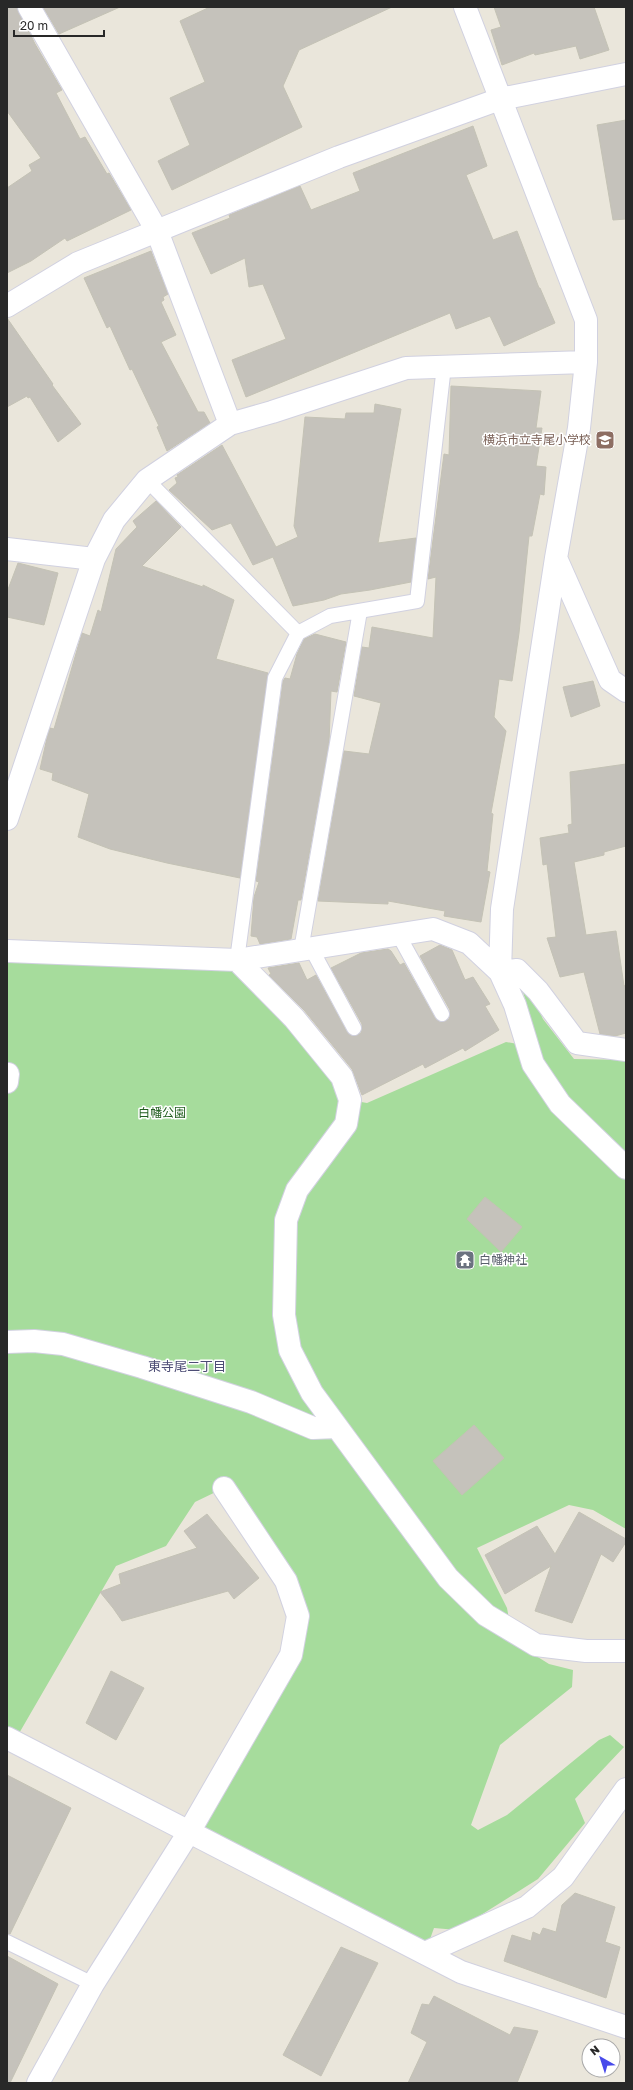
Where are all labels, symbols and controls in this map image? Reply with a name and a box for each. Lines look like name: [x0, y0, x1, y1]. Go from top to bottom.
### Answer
scale bar: [14, 12, 104, 38]
text: 20 m: [20, 18, 48, 33]
school or university icon: 横浜市立寺尾小学校: [594, 429, 616, 451]
place label: 横浜市立寺尾小学校: [483, 432, 591, 447]
park label: 白幡公園: [138, 1105, 186, 1120]
temple icon: 白幡神社: [454, 1249, 476, 1271]
place label: 白幡神社: [479, 1252, 527, 1267]
district label: 東寺尾二丁目: [148, 1358, 226, 1374]
north arrow: [581, 2038, 621, 2078]
text: N: [587, 2042, 602, 2058]

